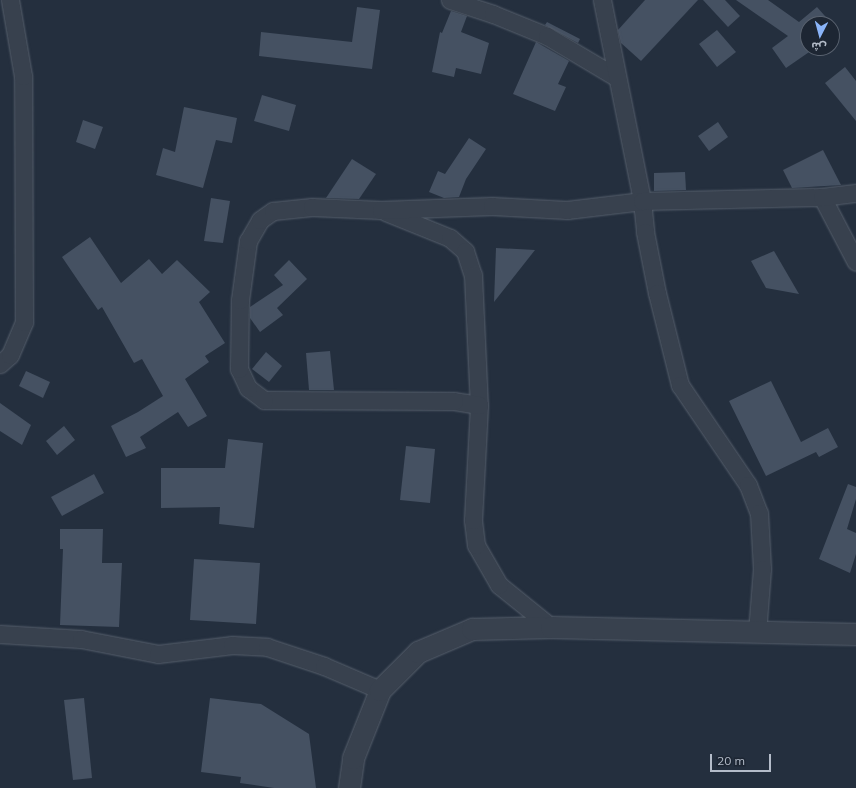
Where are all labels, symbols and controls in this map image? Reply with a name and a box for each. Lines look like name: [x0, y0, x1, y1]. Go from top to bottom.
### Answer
north arrow: [800, 16, 840, 56]
text: ش: [811, 39, 827, 55]
scale bar: [712, 746, 773, 772]
text: 20 m: [717, 753, 745, 768]

